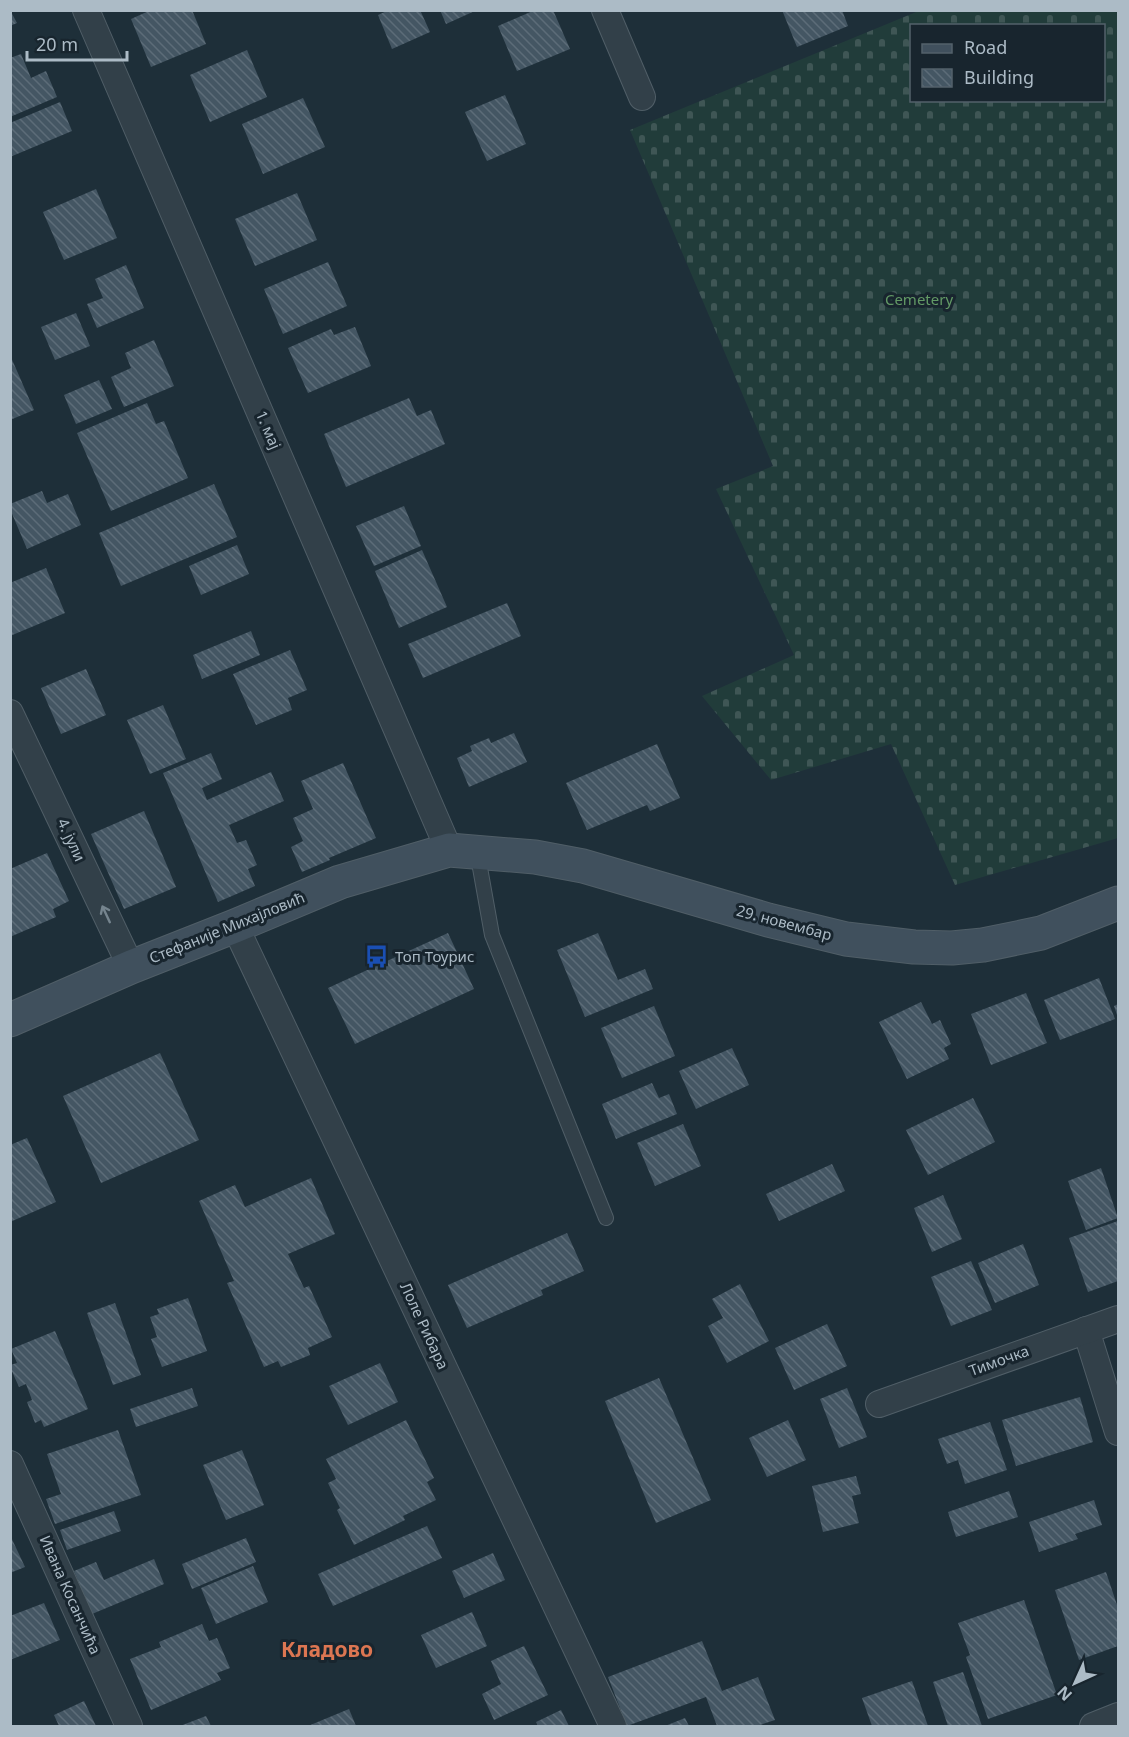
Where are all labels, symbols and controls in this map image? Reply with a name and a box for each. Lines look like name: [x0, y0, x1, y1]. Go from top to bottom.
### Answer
scale bar: [27, 24, 128, 62]
legend: [910, 24, 1105, 102]
text: 20 m: [36, 32, 78, 56]
text: Road: [964, 35, 1007, 59]
text: Building: [964, 65, 1034, 89]
park label: Cemetery: [885, 289, 953, 309]
street label: 1. мај: [252, 407, 286, 452]
street label: 4. јули: [53, 815, 91, 864]
street label: Стефаније Михајловић: [146, 887, 307, 967]
street label: 29. новембар: [734, 900, 834, 944]
one-way arrow: [100, 905, 112, 923]
bus stop icon: Топ Тоурис: [364, 944, 390, 970]
place label: Топ Тоурис: [395, 946, 474, 966]
street label: Лоле Рибара: [396, 1279, 454, 1372]
street label: Тимочка: [966, 1340, 1031, 1380]
street label: Ивана Косанчића: [36, 1532, 106, 1657]
district label: Кладово: [281, 1635, 373, 1663]
north arrow: [1045, 1653, 1105, 1713]
text: N: [1052, 1681, 1077, 1706]

